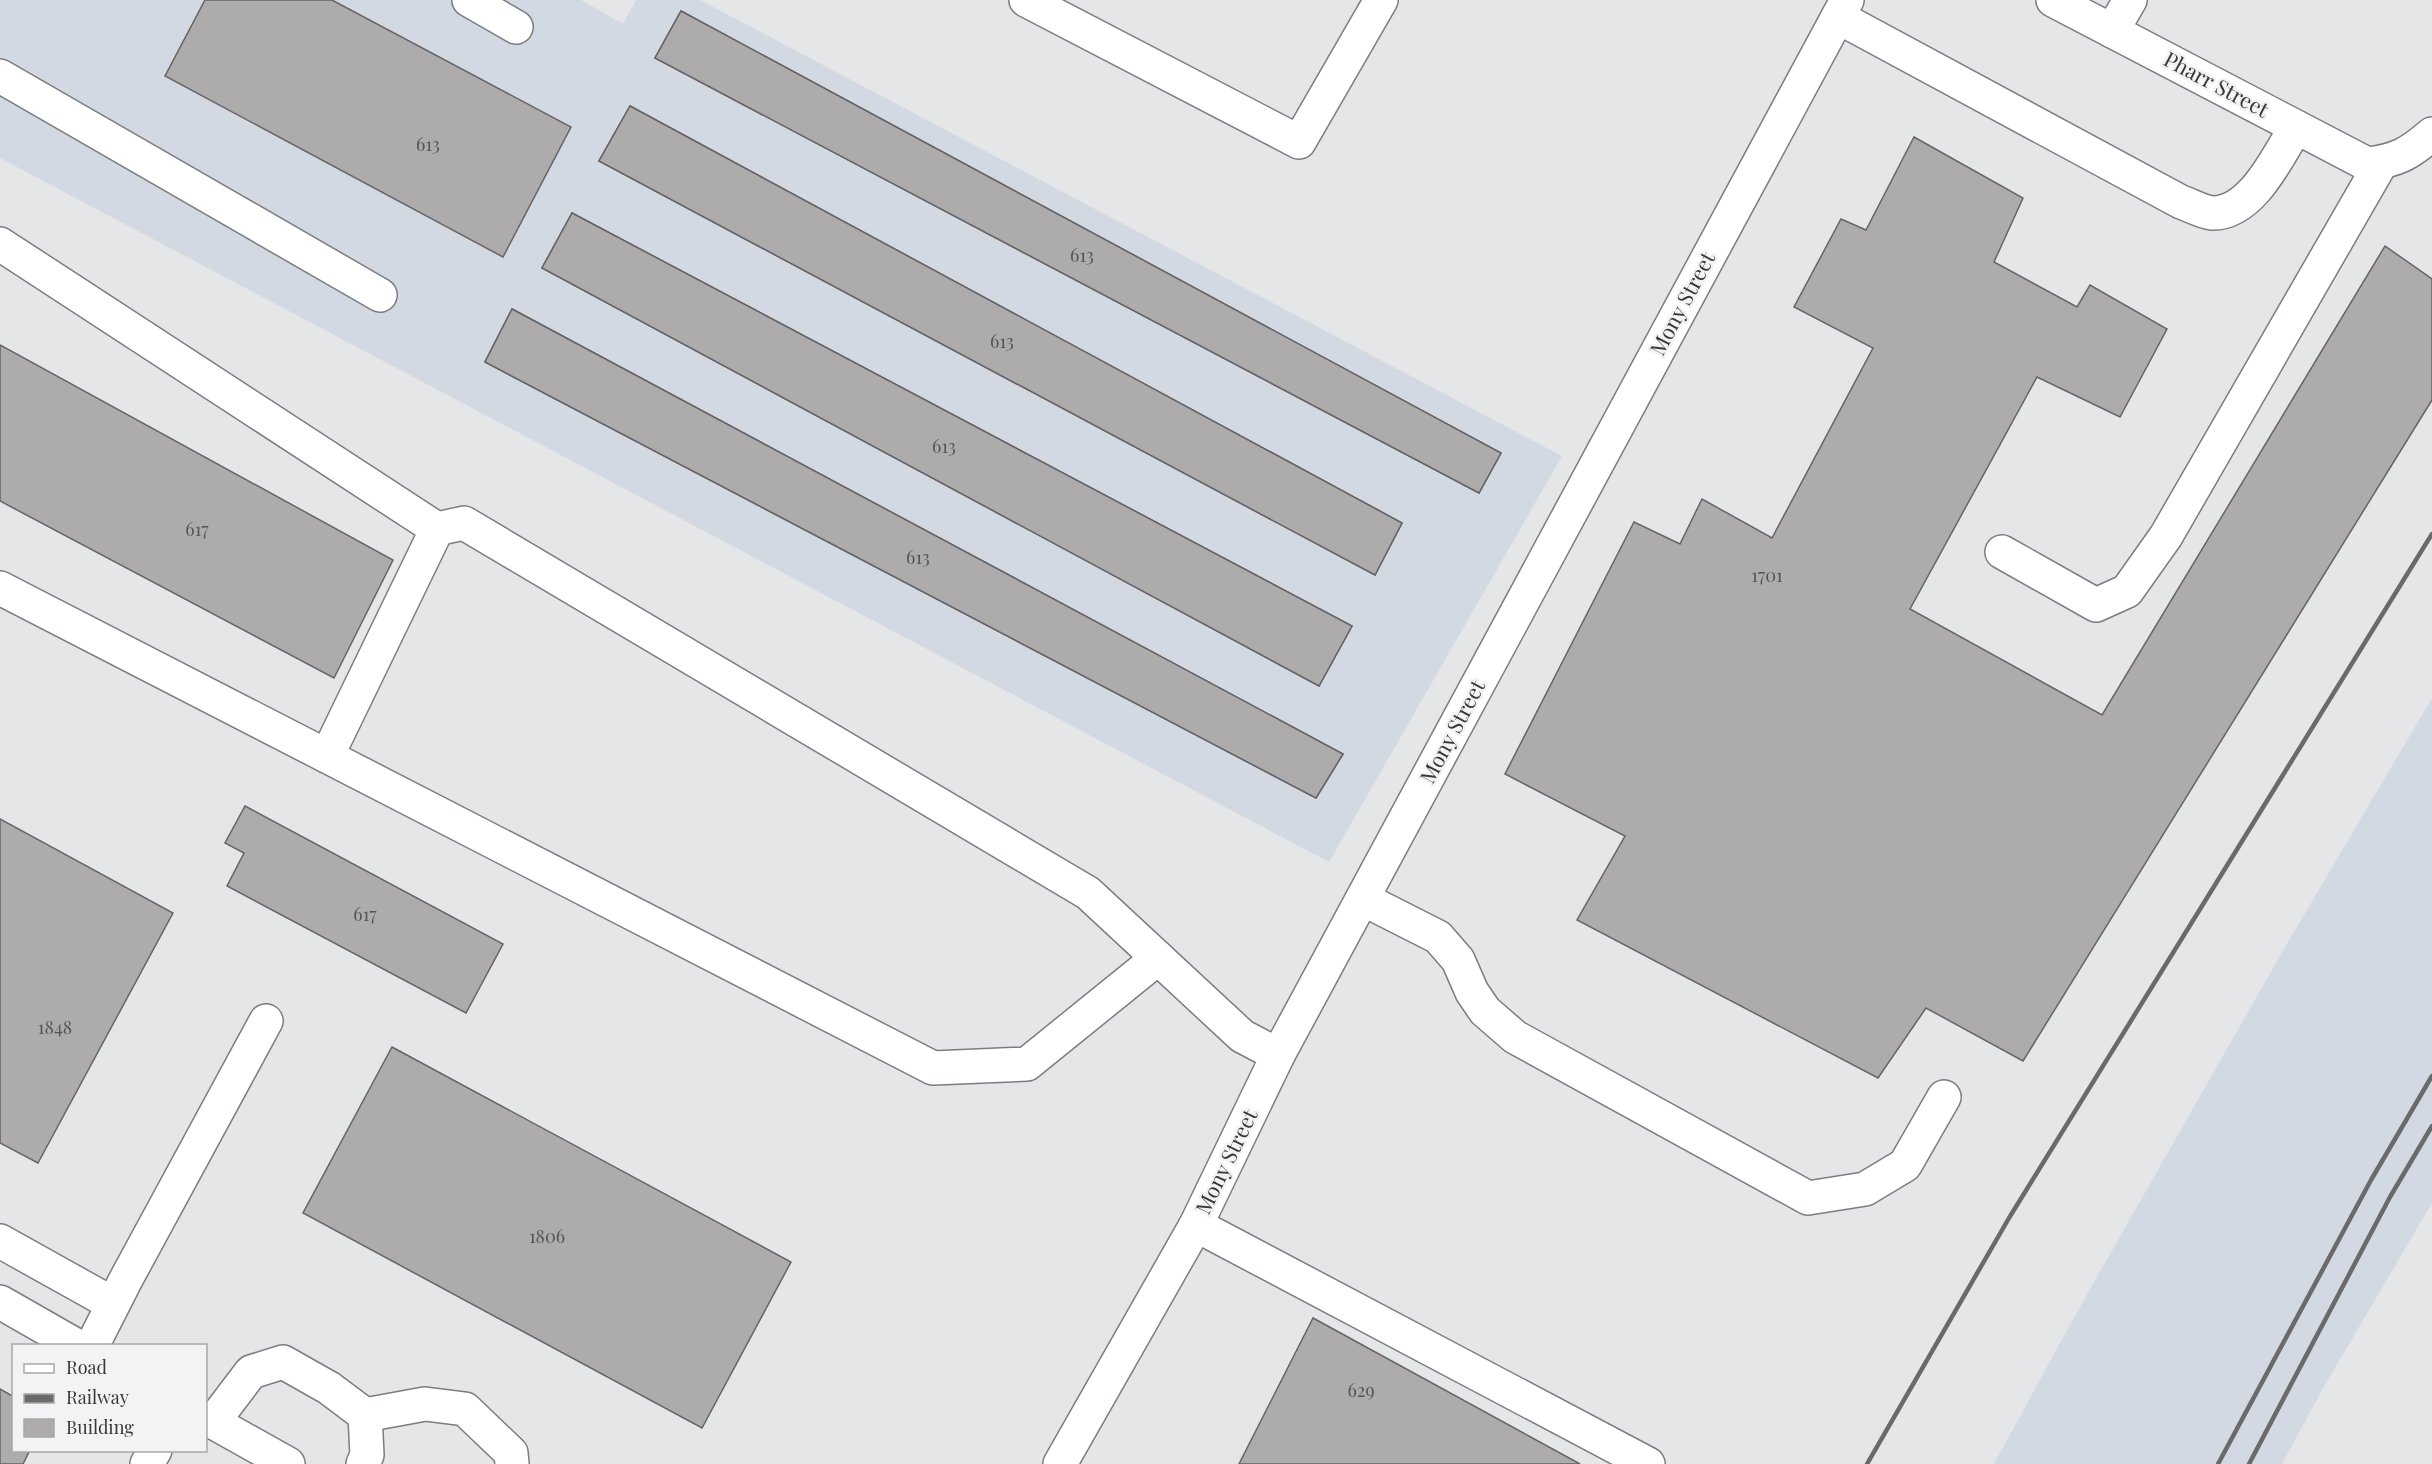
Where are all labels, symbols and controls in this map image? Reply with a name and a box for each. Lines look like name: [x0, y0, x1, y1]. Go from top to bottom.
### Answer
street label: Pharr Street: [2160, 44, 2275, 123]
house number: 613: [416, 132, 440, 156]
house number: 613: [1070, 243, 1094, 267]
street label: Mony Street: [1642, 246, 1720, 360]
house number: 613: [990, 329, 1014, 353]
house number: 613: [932, 434, 956, 458]
house number: 617: [185, 517, 209, 541]
house number: 613: [906, 545, 930, 569]
house number: 1701: [1751, 563, 1783, 587]
street label: Mony Street: [1412, 674, 1490, 788]
house number: 617: [353, 902, 377, 926]
house number: 1848: [38, 1015, 72, 1039]
street label: Mony Street: [1188, 1104, 1263, 1218]
house number: 1806: [529, 1224, 565, 1248]
legend: [12, 1344, 207, 1452]
text: Road: [66, 1355, 107, 1379]
house number: 629: [1347, 1378, 1375, 1402]
text: Railway: [66, 1385, 129, 1409]
text: Building: [66, 1415, 134, 1439]

